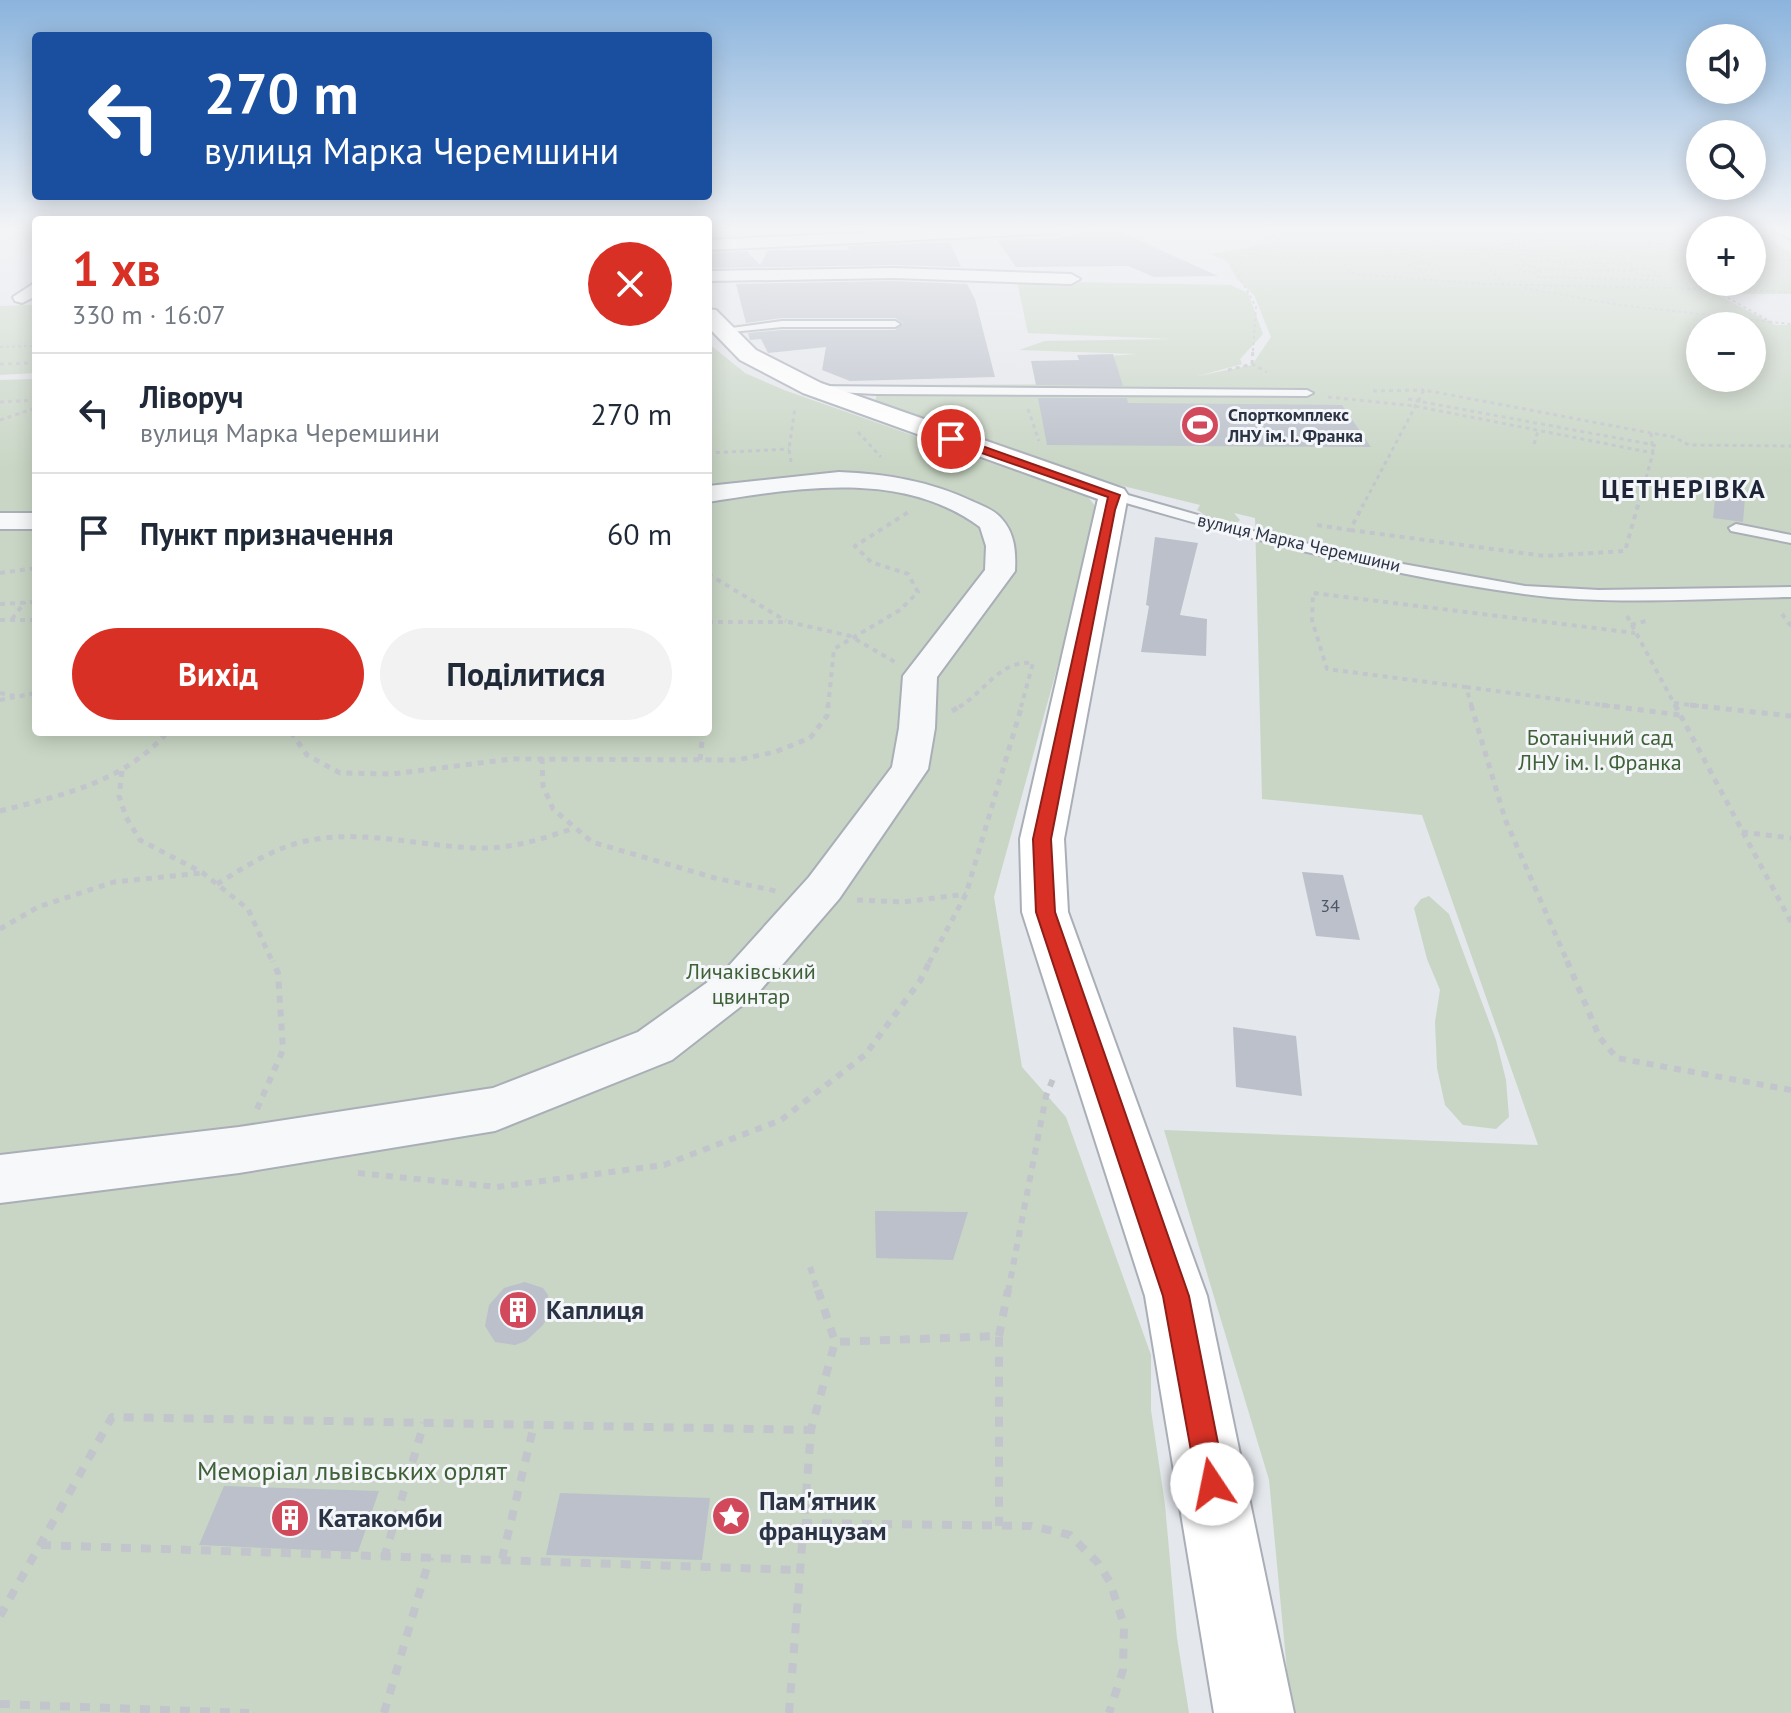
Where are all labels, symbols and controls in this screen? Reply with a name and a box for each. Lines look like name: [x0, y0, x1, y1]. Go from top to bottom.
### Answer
map controls: [1686, 24, 1766, 392]
button: sound: [1686, 24, 1766, 104]
text: 270 m: [204, 57, 359, 129]
icon: left: [72, 64, 176, 168]
button: search: [1686, 120, 1766, 200]
text: вулиця Марка Черемшини: [204, 127, 619, 174]
button: +: [1686, 216, 1766, 296]
text: 1 хв: [72, 237, 161, 299]
button: close: [588, 242, 672, 326]
text: 330 m · 16:07: [72, 298, 226, 331]
button: −: [1686, 312, 1766, 392]
text: Ліворуч: [140, 377, 243, 416]
icon: left: [72, 391, 116, 435]
text: 270 m: [591, 394, 672, 433]
place label: Спорткомплекс ЛНУ ім. І. Франка: [1227, 403, 1363, 447]
sports icon: Спорткомплекс ЛНУ ім. І. Франка: [1179, 404, 1221, 446]
pin: [917, 405, 985, 473]
text: вулиця Марка Черемшини: [140, 416, 440, 449]
icon: arrive: [929, 417, 973, 461]
district label: ЦЕТНЕРІВКА: [1601, 472, 1767, 505]
street label: вулиця Марка Черемшини: [1195, 508, 1403, 577]
icon: arrive: [72, 511, 116, 555]
text: Пункт призначення: [140, 514, 394, 553]
text: 60 m: [607, 514, 672, 553]
button: Вихід: [72, 628, 364, 720]
button: Поділитися: [380, 628, 672, 720]
park label: Ботанічний сад ЛНУ ім. І. Франка: [1517, 723, 1682, 776]
house number: 34: [1320, 894, 1340, 917]
park label: Личаківський цвинтар: [685, 957, 816, 1010]
building icon: Каплиця: [497, 1289, 539, 1331]
place label: Каплиця: [546, 1293, 644, 1326]
position arrow: [1170, 1442, 1254, 1526]
park label: Меморіал львівських орлят: [197, 1454, 508, 1487]
place label: Пам'ятник французам: [759, 1484, 887, 1547]
place icon: Пам'ятник французам: [710, 1495, 752, 1537]
building icon: Катакомби: [269, 1497, 311, 1539]
place label: Катакомби: [318, 1501, 443, 1534]

